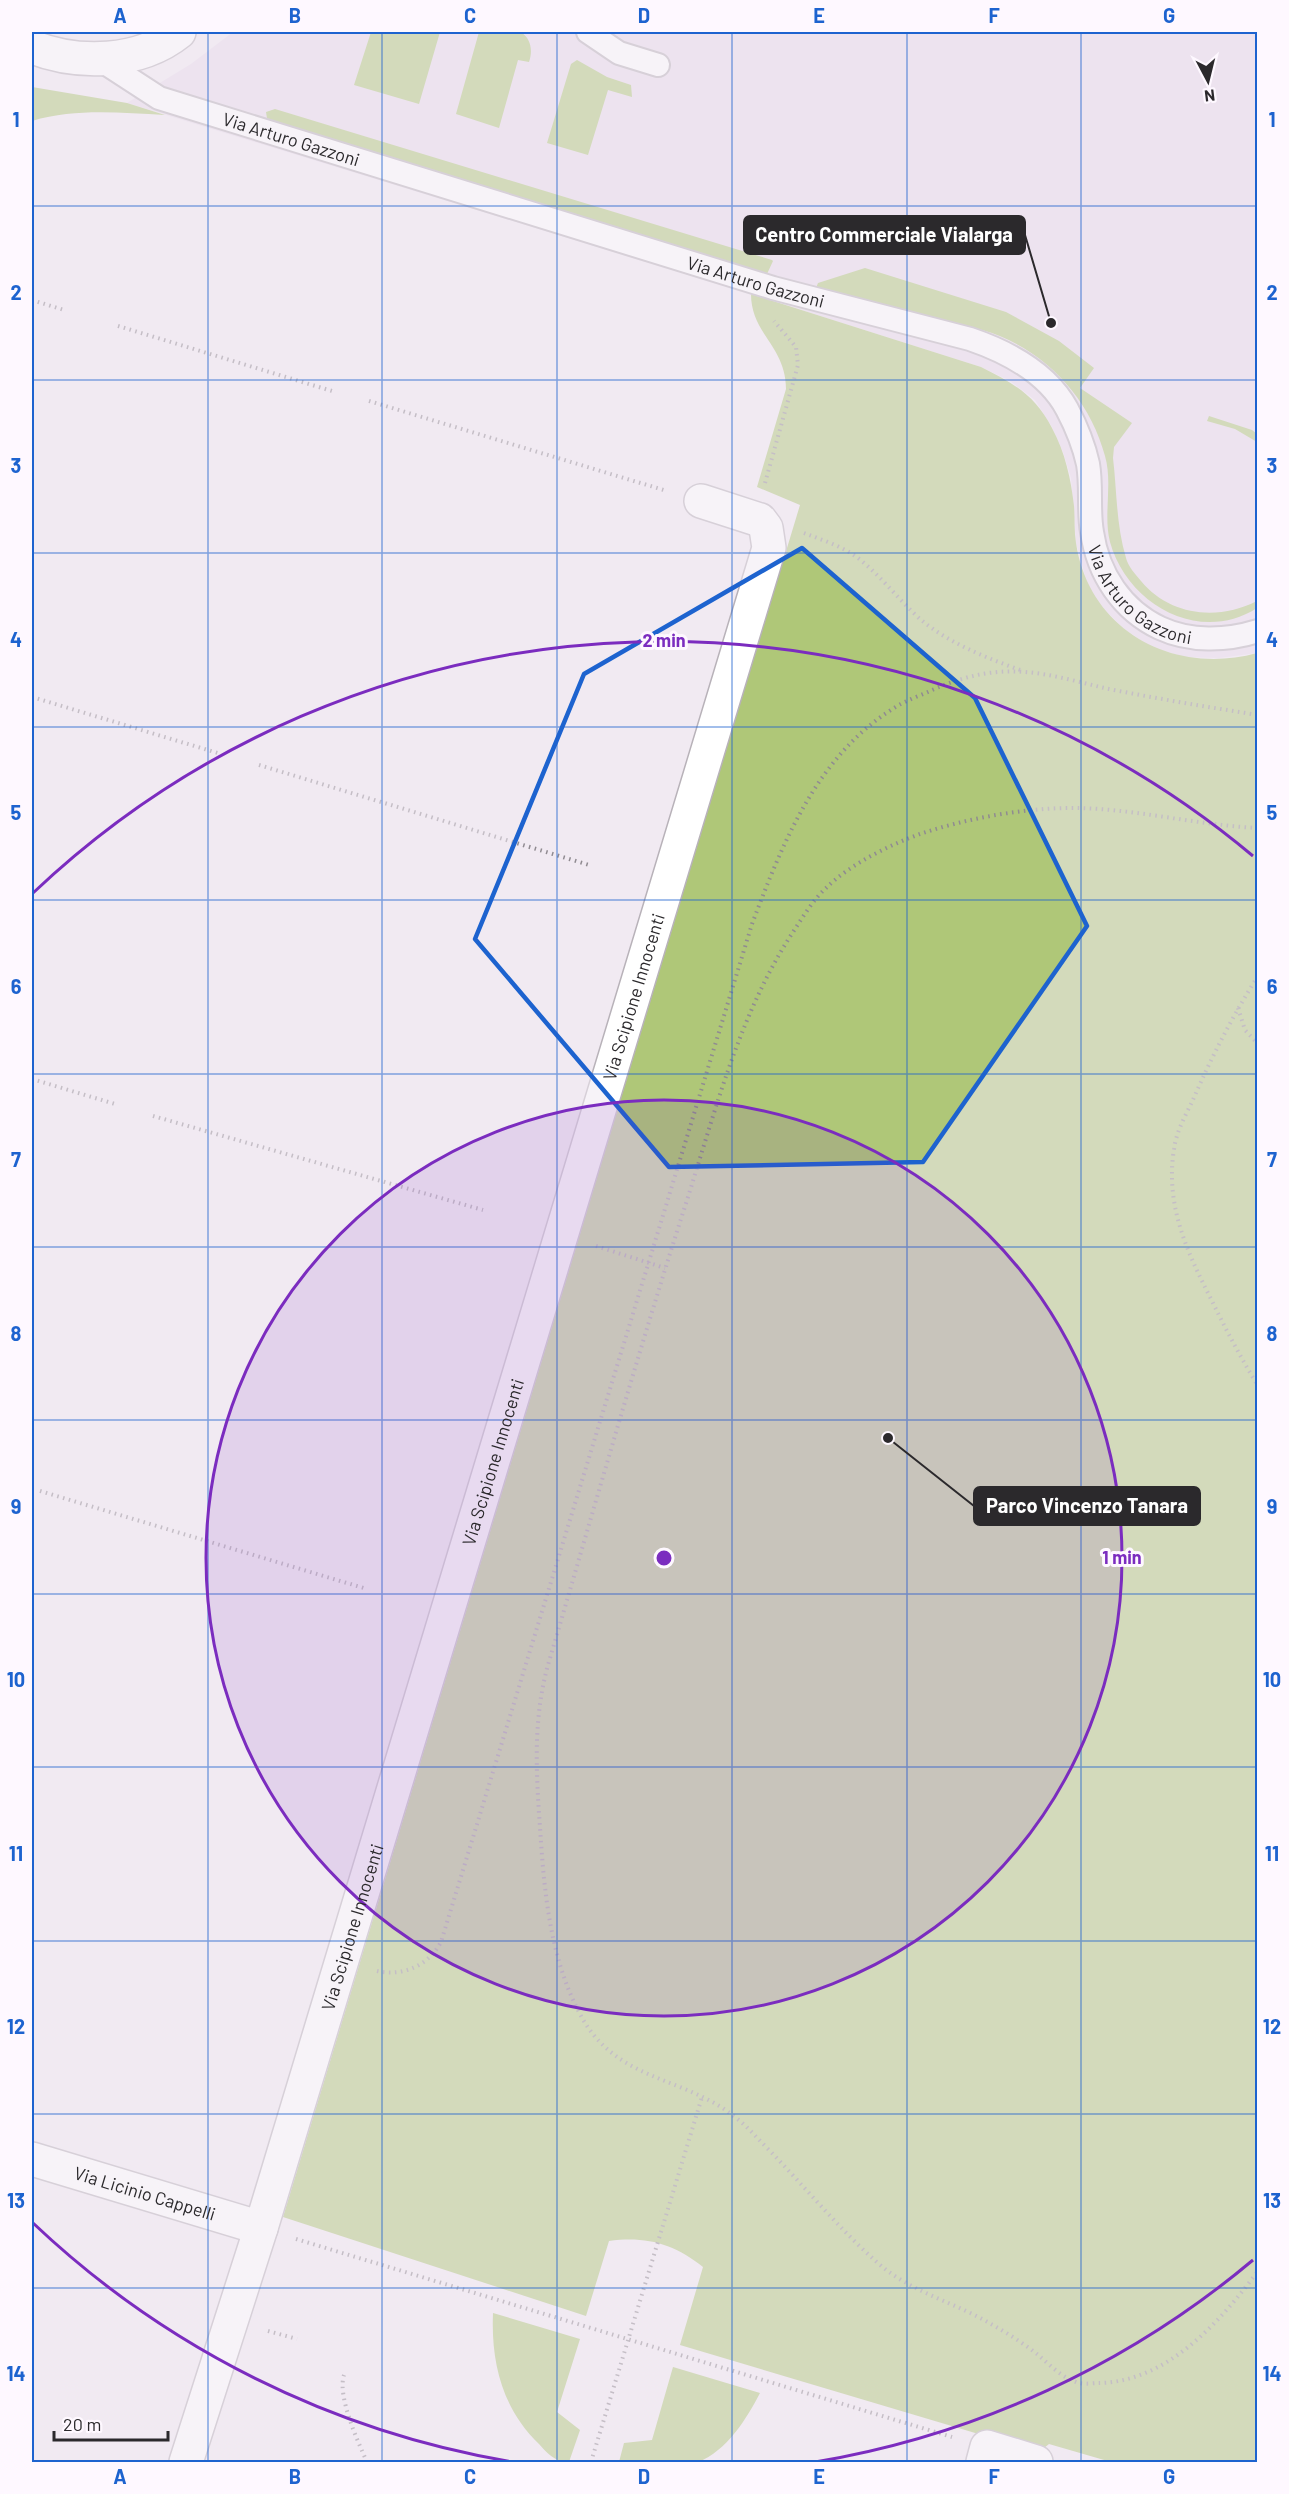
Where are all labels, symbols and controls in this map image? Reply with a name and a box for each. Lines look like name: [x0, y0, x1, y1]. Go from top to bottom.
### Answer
text: A: [113, 3, 127, 27]
text: B: [289, 3, 301, 27]
text: C: [464, 3, 476, 27]
text: D: [638, 3, 650, 27]
text: E: [813, 3, 825, 27]
text: F: [988, 3, 1000, 27]
text: G: [1163, 3, 1175, 27]
north arrow: [1178, 51, 1238, 111]
text: N: [1203, 86, 1216, 106]
text: 1: [12, 107, 20, 131]
street label: Via Arturo Gazzoni: [220, 107, 362, 170]
text: 1: [1268, 107, 1276, 131]
callout: Centro Commerciale Vialarga: [744, 216, 1025, 254]
text: Centro Commerciale Vialarga: [755, 222, 1013, 246]
street label: Via Arturo Gazzoni: [684, 251, 827, 312]
text: 2: [10, 280, 22, 304]
text: 2: [1266, 280, 1278, 304]
text: 3: [11, 453, 21, 477]
text: 3: [1267, 453, 1277, 477]
street label: Via Arturo Gazzoni: [1084, 542, 1193, 648]
text: 4: [10, 627, 22, 651]
text: 4: [1266, 627, 1278, 651]
text: 2 min: [642, 629, 686, 651]
text: 5: [11, 800, 22, 824]
text: 5: [1267, 800, 1278, 824]
street label: Via Scipione Innocenti: [598, 911, 669, 1083]
text: 6: [11, 974, 22, 998]
text: 6: [1267, 974, 1278, 998]
text: 7: [11, 1147, 21, 1171]
text: 7: [1267, 1147, 1277, 1171]
text: 8: [11, 1321, 22, 1345]
text: 8: [1267, 1321, 1278, 1345]
street label: Via Scipione Innocenti: [457, 1376, 528, 1548]
callout: Parco Vincenzo Tanara: [974, 1487, 1200, 1525]
text: Parco Vincenzo Tanara: [986, 1493, 1188, 1517]
text: 9: [11, 1494, 21, 1518]
text: 9: [1267, 1494, 1277, 1518]
text: 1 min: [1102, 1546, 1142, 1568]
centre of rings: [654, 1548, 674, 1568]
text: 10: [7, 1667, 25, 1691]
text: 10: [1263, 1667, 1281, 1691]
text: 11: [9, 1841, 23, 1865]
street label: Via Scipione Innocenti: [316, 1841, 388, 2013]
text: 11: [1265, 1841, 1279, 1865]
text: 12: [7, 2014, 25, 2038]
text: 12: [1263, 2014, 1281, 2038]
street label: Via Licinio Cappelli: [72, 2161, 218, 2225]
text: 13: [7, 2188, 25, 2212]
text: 13: [1263, 2188, 1281, 2212]
text: 14: [6, 2361, 26, 2385]
text: 14: [1262, 2361, 1282, 2385]
scale bar: [54, 2404, 168, 2442]
text: 20 m: [63, 2413, 101, 2435]
text: A: [113, 2464, 127, 2488]
text: B: [289, 2464, 301, 2488]
text: C: [464, 2464, 476, 2488]
text: D: [638, 2464, 650, 2488]
text: E: [813, 2464, 825, 2488]
text: F: [988, 2464, 1000, 2488]
text: G: [1163, 2464, 1175, 2488]

